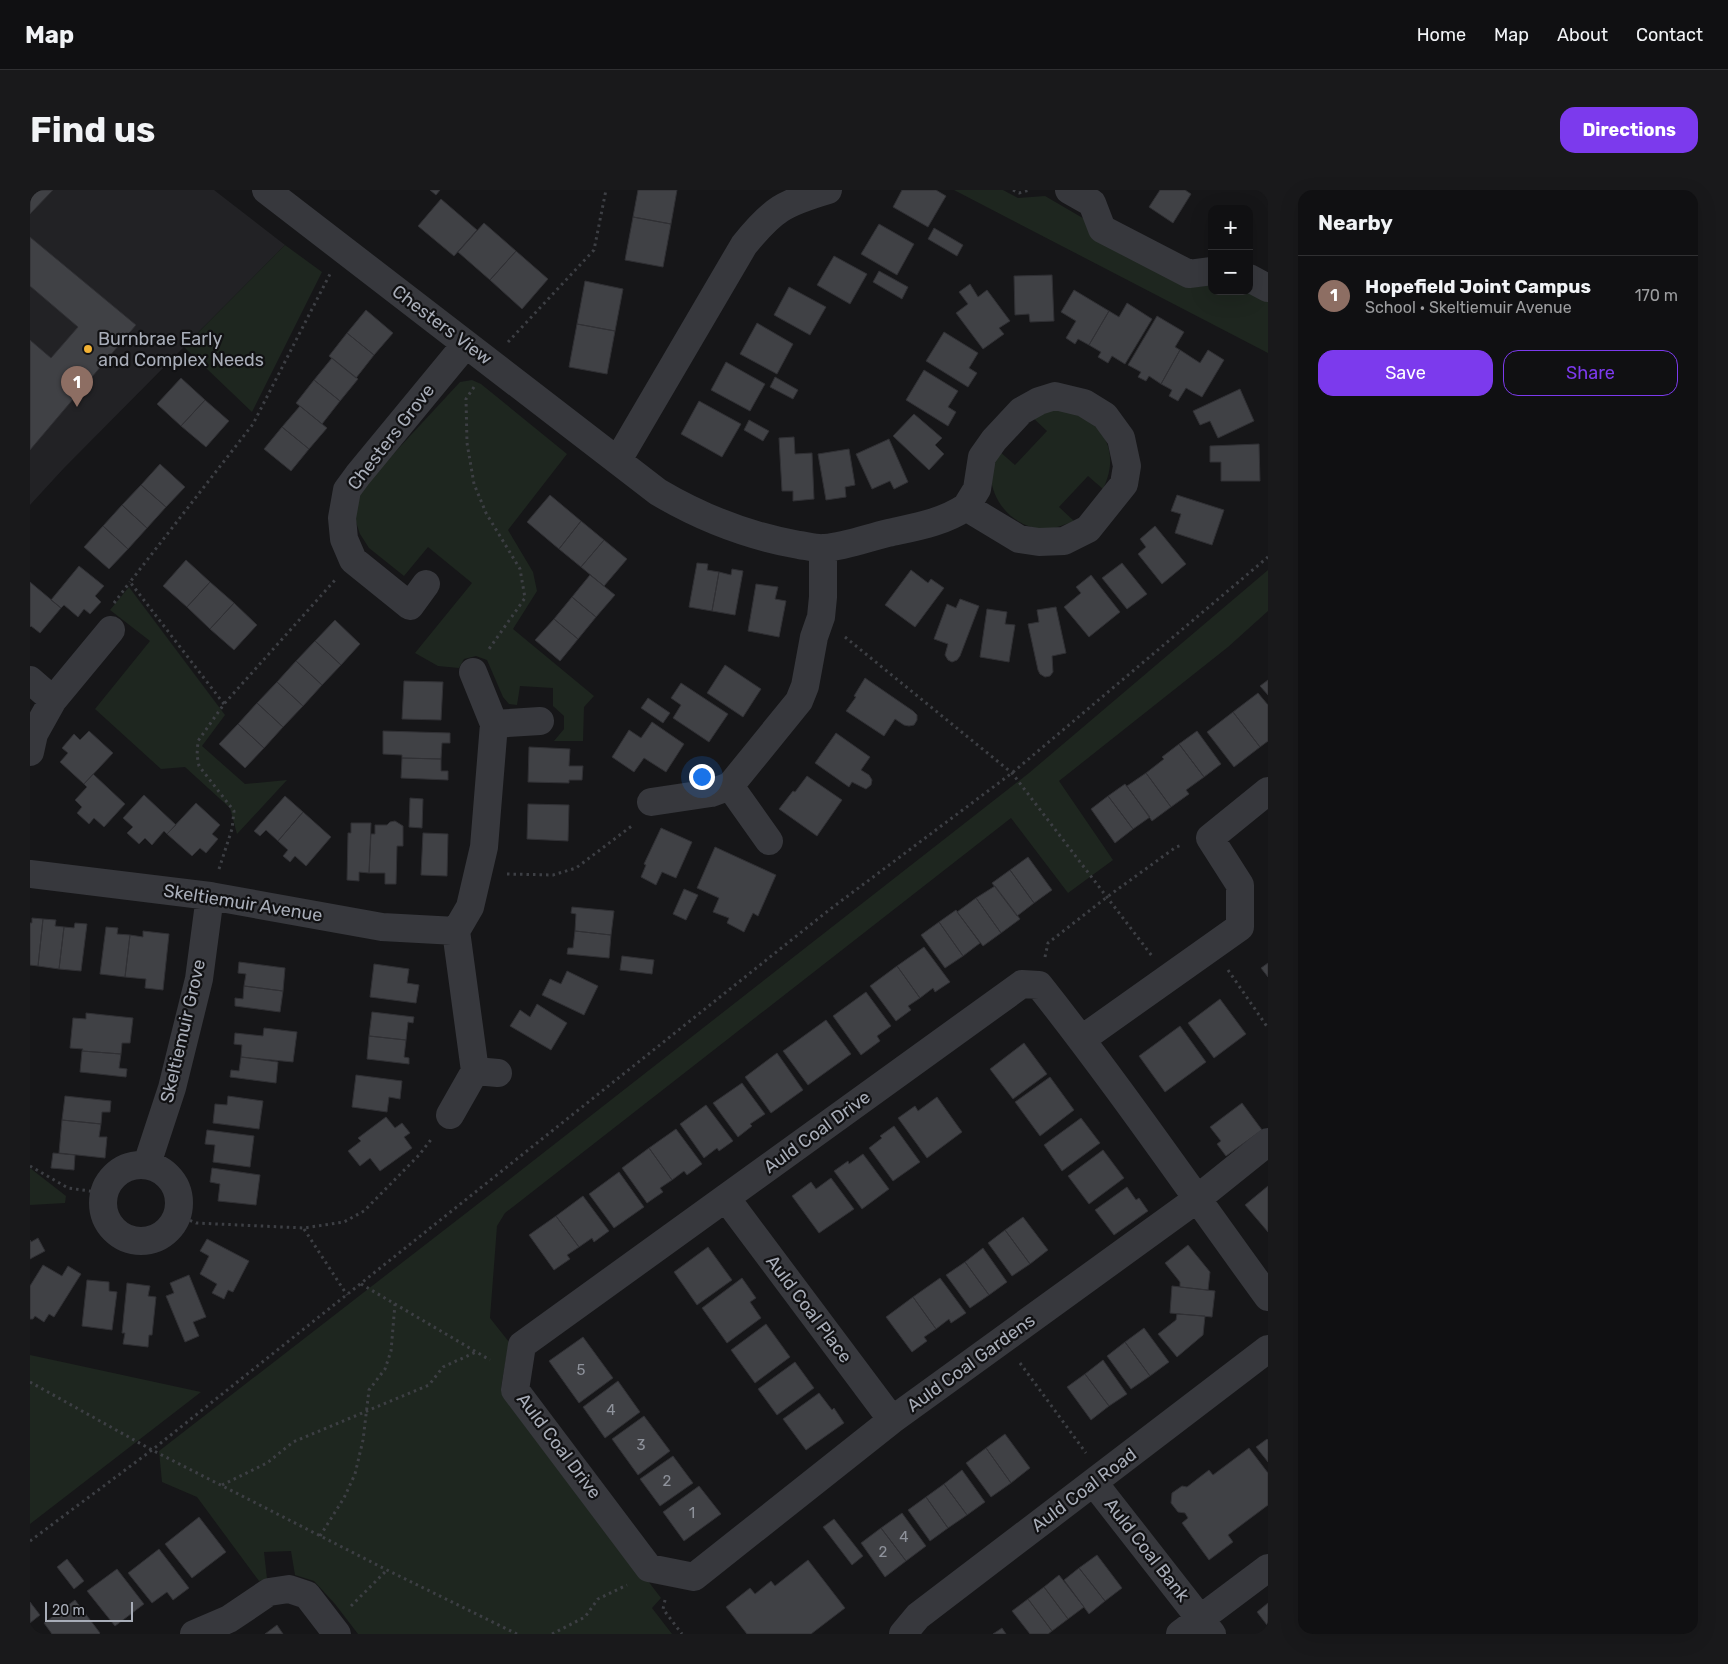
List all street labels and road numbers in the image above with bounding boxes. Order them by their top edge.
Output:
street label: Chesters View [388,280,496,370]
street label: Chesters Grove [343,380,439,494]
street label: Skeltiemuir Avenue [162,880,324,926]
street label: Skeltiemuir Grove [156,957,210,1105]
street label: Auld Coal Drive [759,1086,875,1178]
street label: Auld Coal Place [761,1251,857,1367]
street label: Auld Coal Gardens [903,1309,1039,1417]
street label: Auld Coal Drive [512,1389,606,1503]
street label: Auld Coal Road [1027,1443,1141,1537]
street label: Auld Coal Bank [1100,1494,1195,1607]

